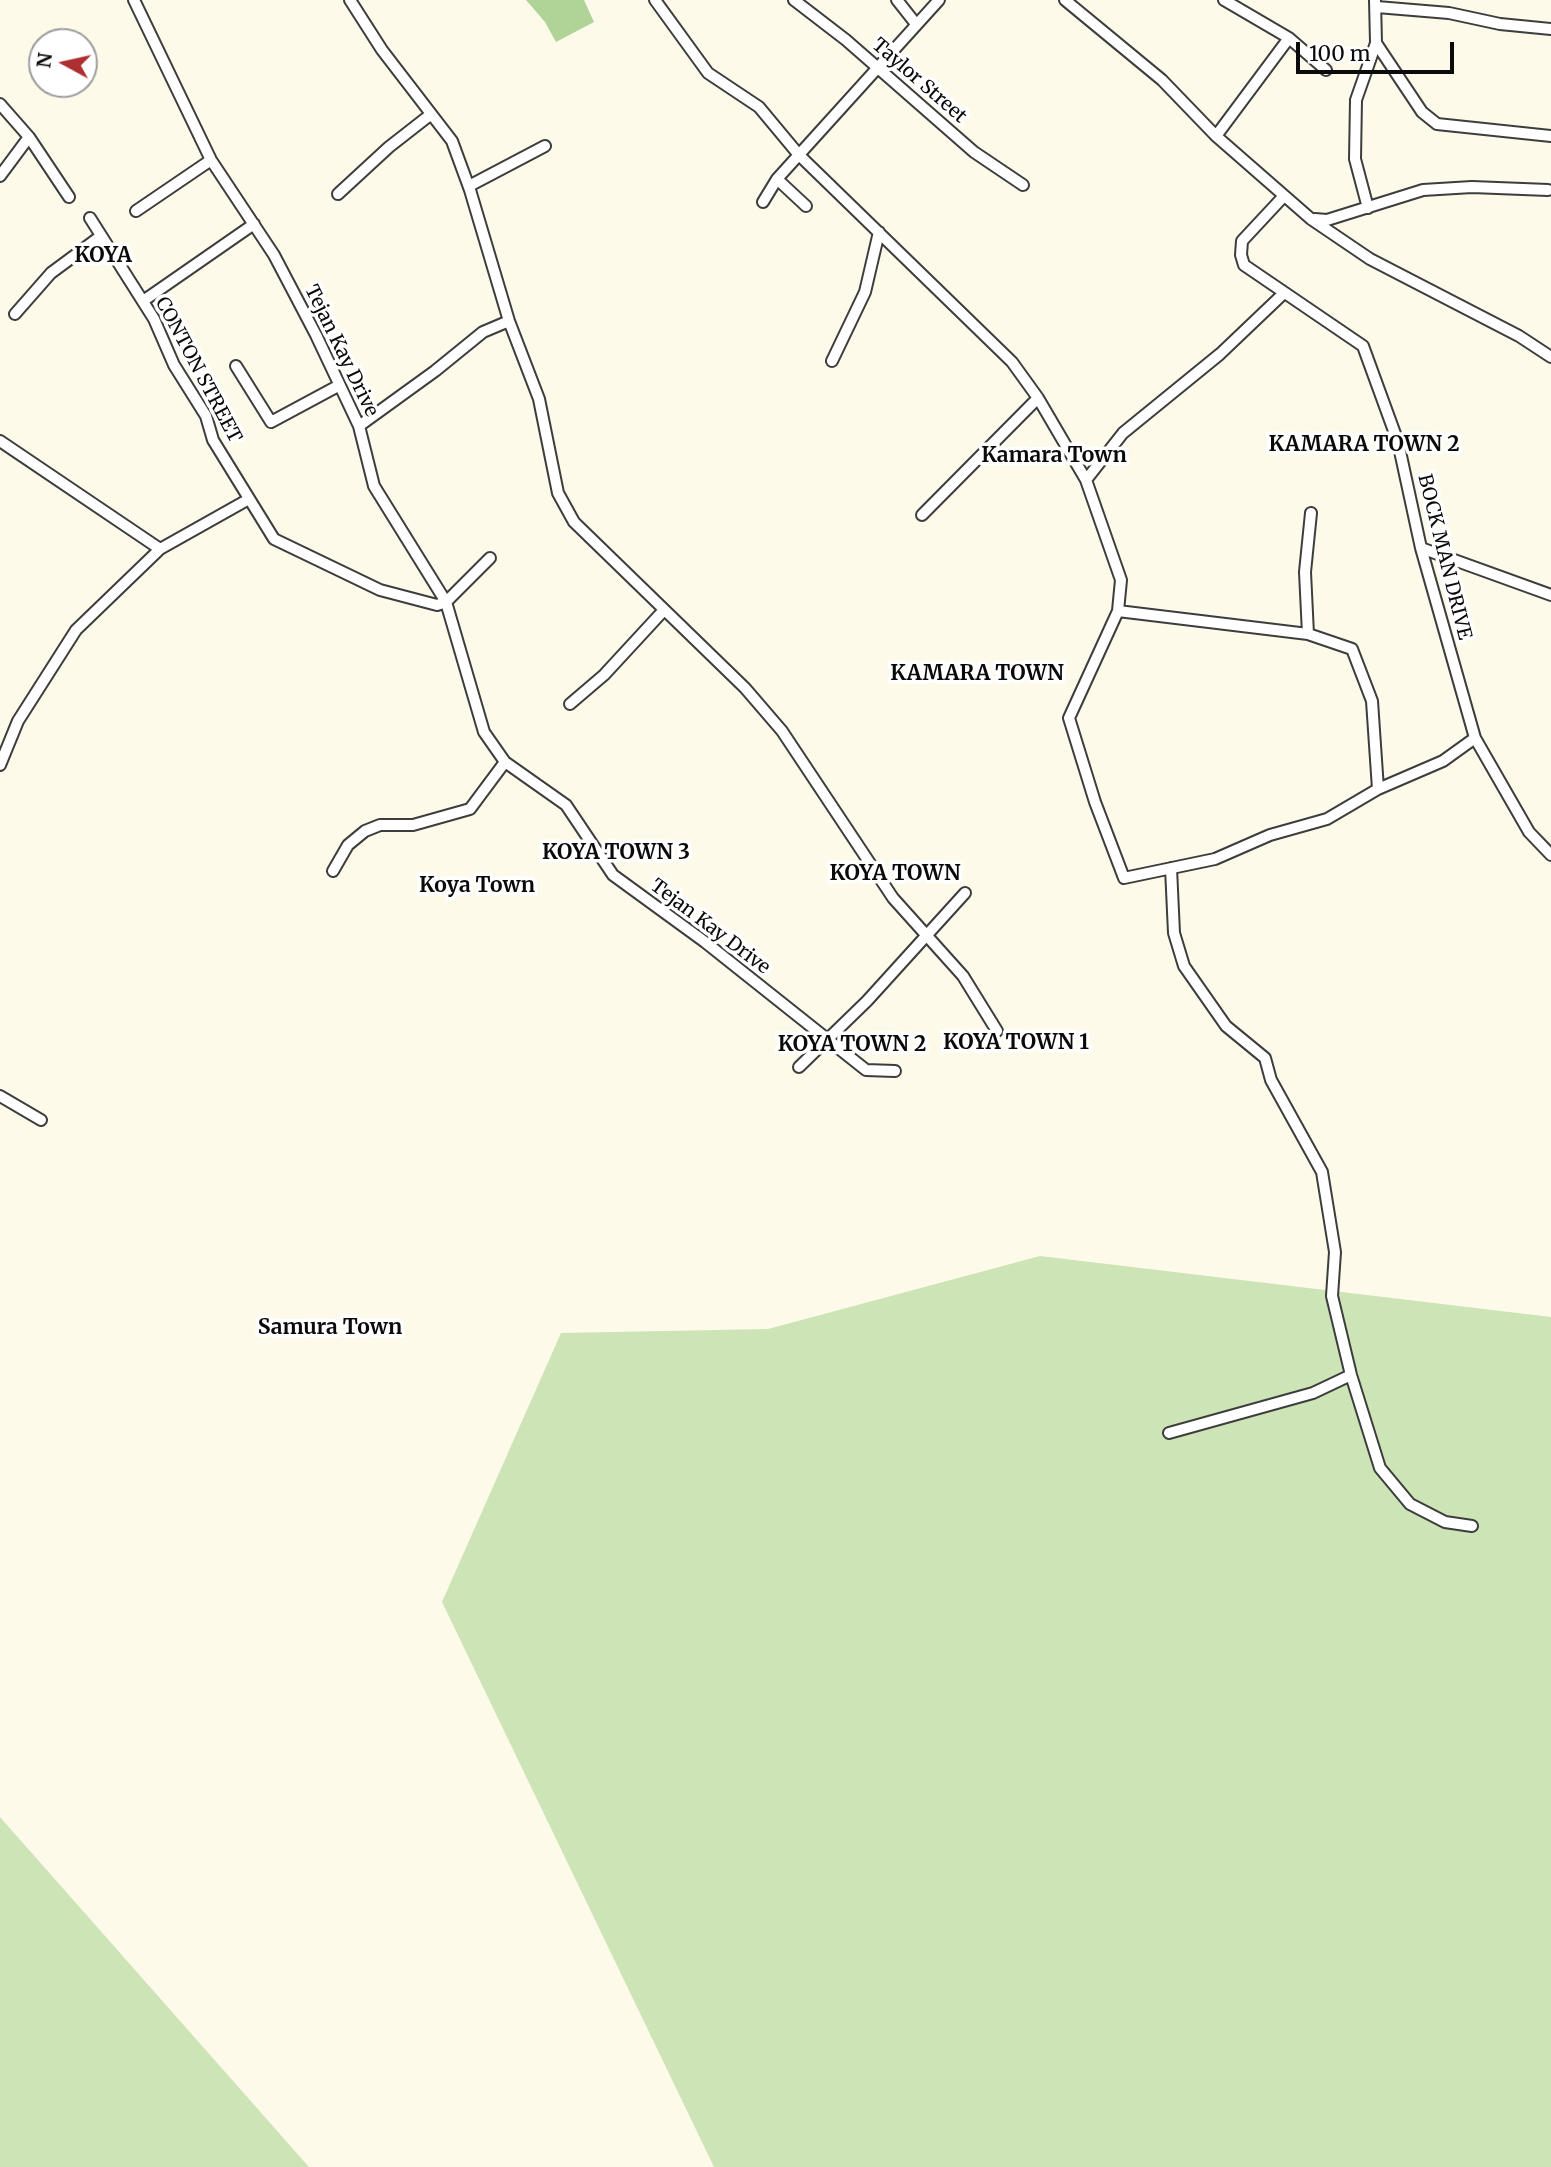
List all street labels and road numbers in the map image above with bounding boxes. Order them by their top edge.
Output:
street label: Taylor Street [867,34,971,128]
street label: Tejan Kay Drive [299,281,383,421]
street label: CONTON STREET [150,293,246,447]
street label: BOCK MAN DRIVE [1412,472,1476,642]
street label: Tejan Kay Drive [646,875,774,979]

